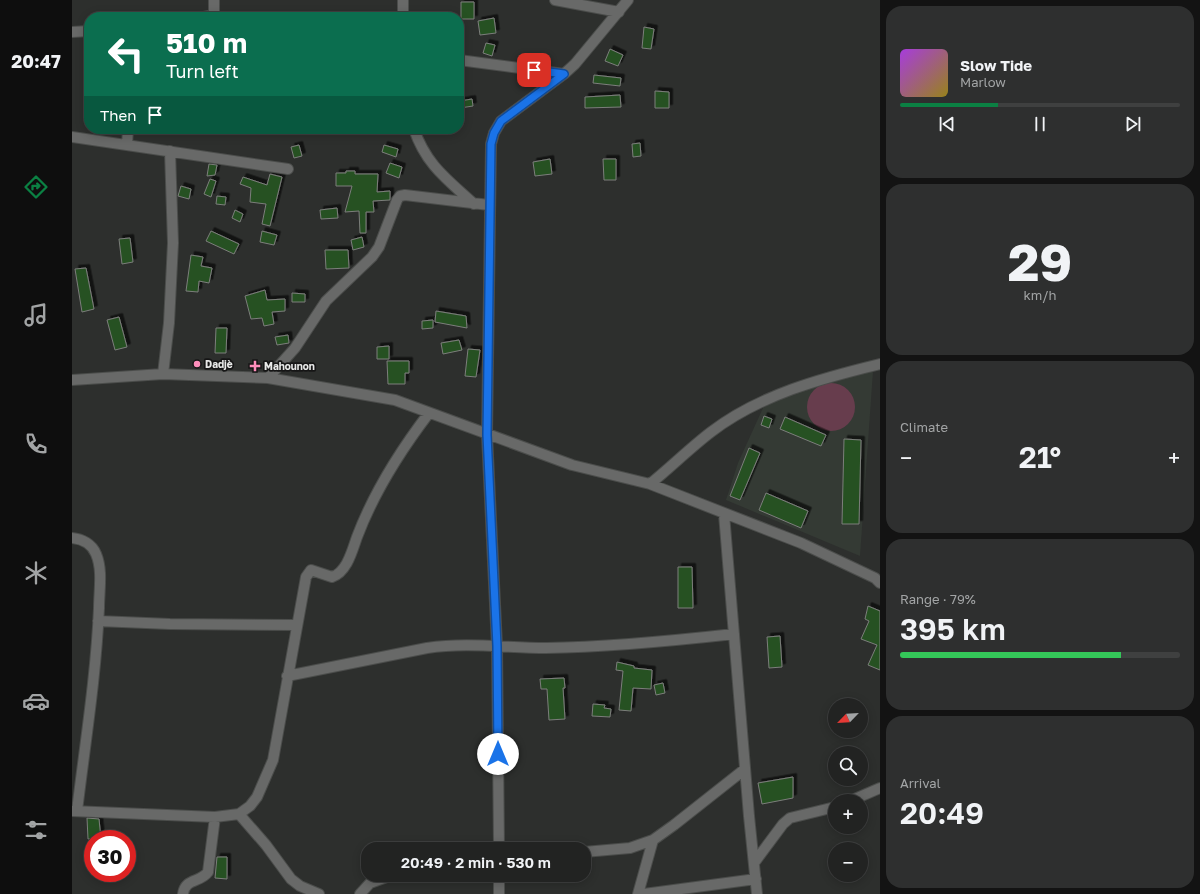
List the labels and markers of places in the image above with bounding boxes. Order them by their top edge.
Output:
pin [517,53,551,87]
place label: Dadjè [205,358,233,370]
marker: Dadjè [192,359,202,369]
marker: Mahounon [249,360,261,372]
place label: Mahounon [264,360,315,372]

